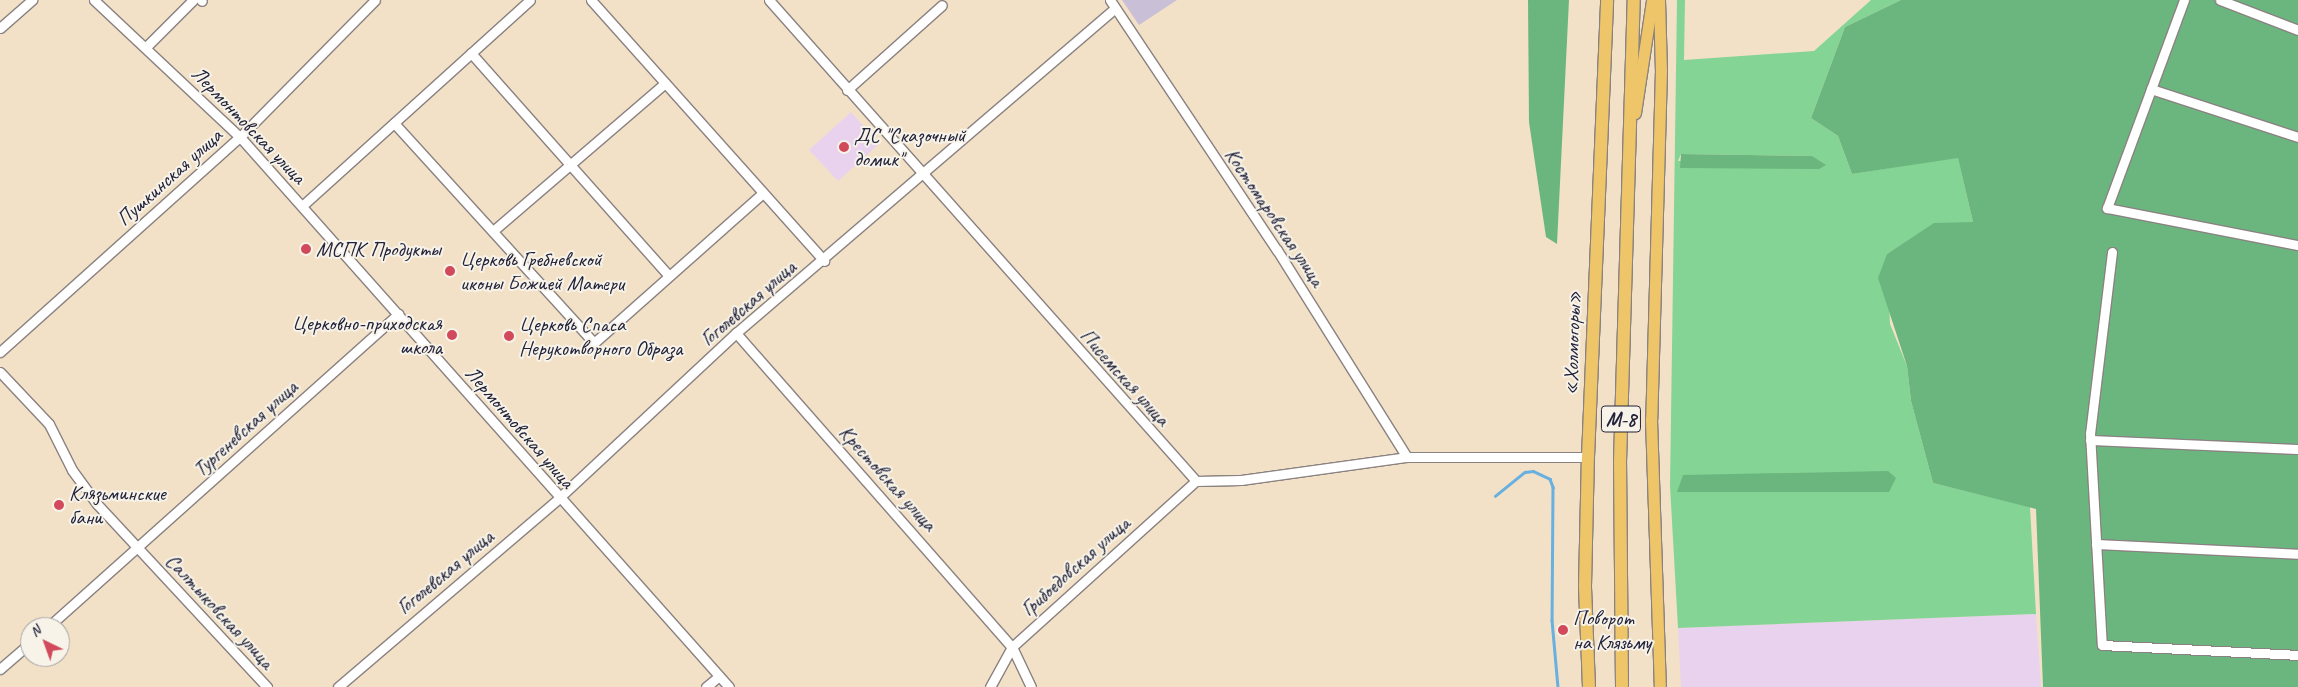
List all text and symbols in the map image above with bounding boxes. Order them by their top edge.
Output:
street label: Лермонтовская улица [186,60,312,190]
place label: ДС "Сказочный домик" [854,122,966,172]
street label: Пушкинская улица [111,123,227,231]
marker: ДС "Сказочный домик" [838,141,850,153]
street label: Костомаровская улица [1219,143,1331,291]
place label: МСПК Продукты [316,236,441,262]
marker: МСПК Продукты [300,243,312,255]
place label: Церковь Гребневской иконы Божией Матери [460,246,624,296]
street label: Гоголевская улица [694,254,802,352]
marker: Церковь Гребневской иконы Божией Матери [444,265,456,277]
street label: «Холмогоры» [1558,290,1586,396]
place label: Церковно-приходская школа [292,310,442,360]
place label: Церковь Спаса Нерукотворного Образа [519,311,683,361]
street label: Писемская улица [1074,322,1176,432]
marker: Церковно-приходская школа [446,329,458,341]
marker: Церковь Спаса Нерукотворного Образа [503,330,515,342]
street label: Лермонтовская улица [459,360,581,494]
street label: Тургеневская улица [187,374,303,482]
road number: М-8 [1600,402,1642,436]
street label: Крестовская улица [833,419,943,537]
place label: Клязьминские бани [69,480,166,530]
marker: Клязьминские бани [53,499,65,511]
street label: Грибоедовская улица [1015,511,1135,621]
street label: Гоголевская улица [391,524,499,620]
street label: Салтыковская улица [160,548,280,674]
place label: Поворот на Клязьму [1573,605,1652,655]
north arrow [20,617,70,667]
text: N [26,622,44,640]
marker: Поворот на Клязьму [1557,624,1569,636]

